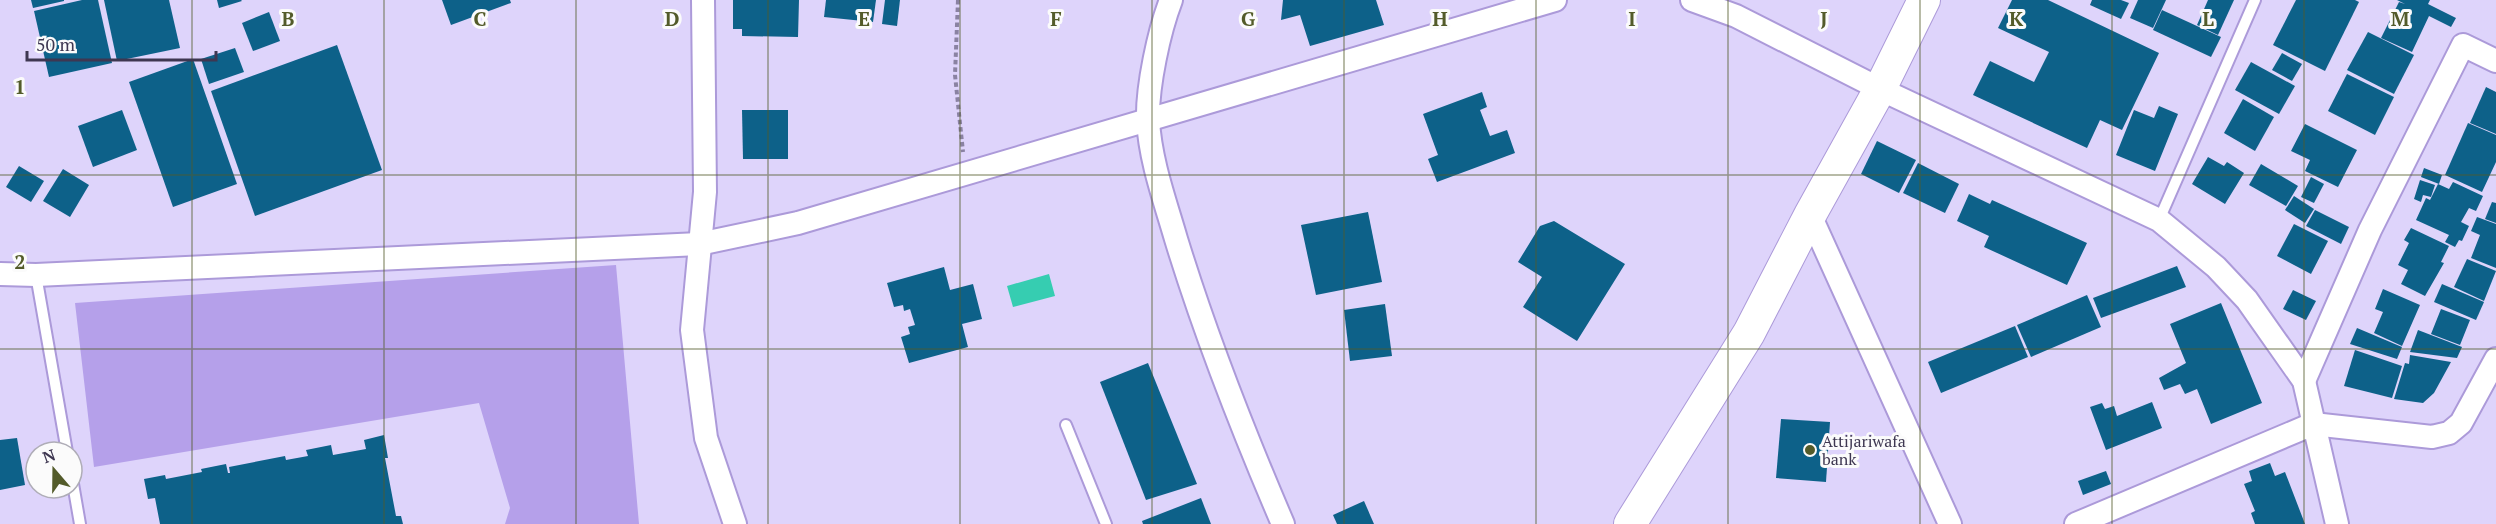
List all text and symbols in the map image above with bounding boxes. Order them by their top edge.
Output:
text: B [282,5,295,32]
text: C [473,5,487,32]
text: D [665,5,679,32]
text: E [858,5,870,32]
text: F [1050,5,1062,32]
text: G [1241,5,1255,32]
text: H [1432,5,1448,32]
text: I [1628,5,1636,32]
text: J [1820,5,1828,32]
text: K [2009,5,2024,32]
text: L [2202,5,2214,32]
text: M [2391,5,2410,32]
scale bar [27,24,216,62]
text: 50 m [36,32,76,56]
text: 1 [14,73,26,100]
text: 2 [14,248,26,275]
place label: Attijariwafa bank [1822,430,1906,470]
north arrow [24,440,84,500]
text: N [39,443,58,468]
marker: Attijariwafa bank [1803,443,1817,457]

